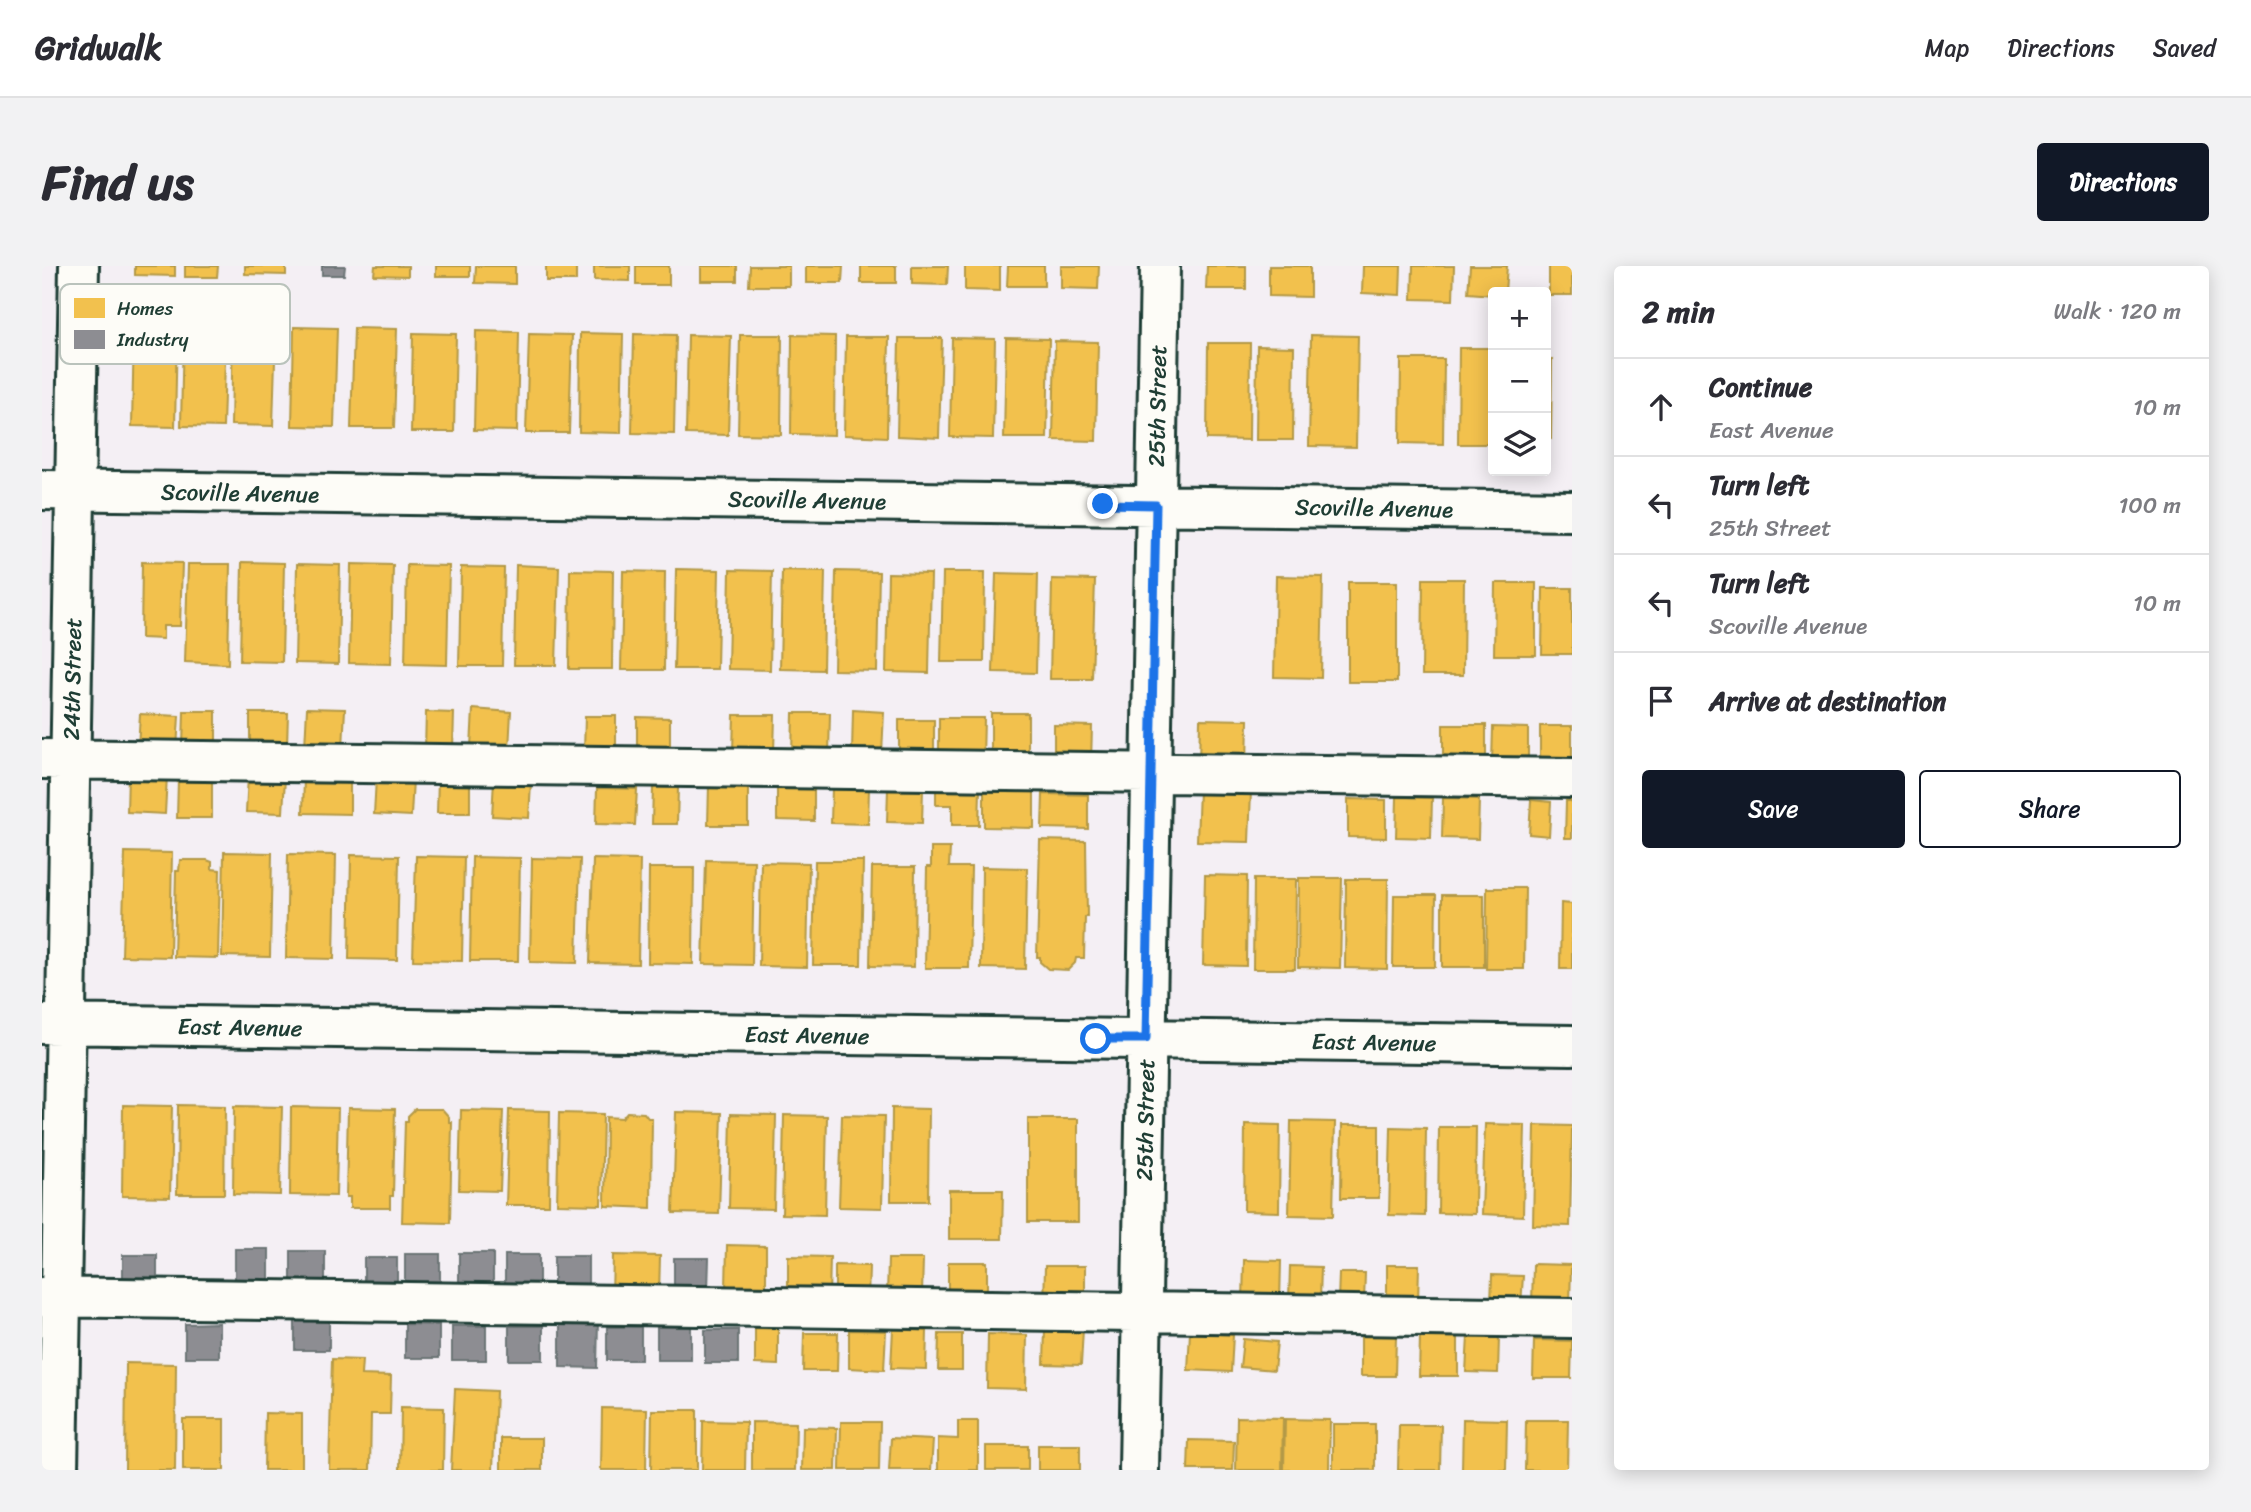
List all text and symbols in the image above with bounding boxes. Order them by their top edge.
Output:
text: Gridwalk [35,19,162,77]
text: Map [1925,27,1969,69]
text: Directions [2007,27,2115,69]
text: Saved [2153,27,2216,69]
text: Find us [42,139,194,226]
button: Directions [2037,143,2209,221]
legend [60,284,290,364]
text: 2 min [1642,285,1715,339]
map controls [1488,287,1551,476]
button: + [1488,287,1551,350]
text: Walk · 120 m [2054,291,2181,332]
text: Homes [117,292,173,325]
text: Industry [116,323,189,356]
street label: 25th Street [1136,345,1179,467]
button: − [1488,350,1551,413]
text: Continue [1709,364,1812,410]
text: 10 m [2133,387,2181,428]
icon: ahead [1642,388,1680,426]
text: East Avenue [1709,410,1834,451]
button: layers [1488,413,1551,476]
text: Turn left [1709,462,1809,508]
street label: Scoville Avenue [160,472,320,515]
street label: Scoville Avenue [727,479,887,522]
text: 100 m [2118,485,2181,526]
icon: left [1642,486,1680,524]
street label: Scoville Avenue [1294,487,1454,530]
route end [1087,488,1118,519]
text: 25th Street [1709,508,1831,549]
text: Turn left [1709,560,1809,606]
text: 10 m [2133,583,2181,624]
icon: left [1642,584,1680,622]
text: Scoville Avenue [1709,606,1867,647]
street label: 24th Street [51,617,94,741]
text: Arrive at destination [1709,678,1946,724]
icon: arrive [1642,682,1680,720]
button: Save [1642,770,1905,848]
button: Share [1919,770,2181,848]
street label: East Avenue [177,1006,303,1049]
street label: East Avenue [744,1014,870,1057]
street label: East Avenue [1311,1021,1437,1064]
route start [1080,1023,1111,1054]
street label: 25th Street [1124,1059,1167,1181]

